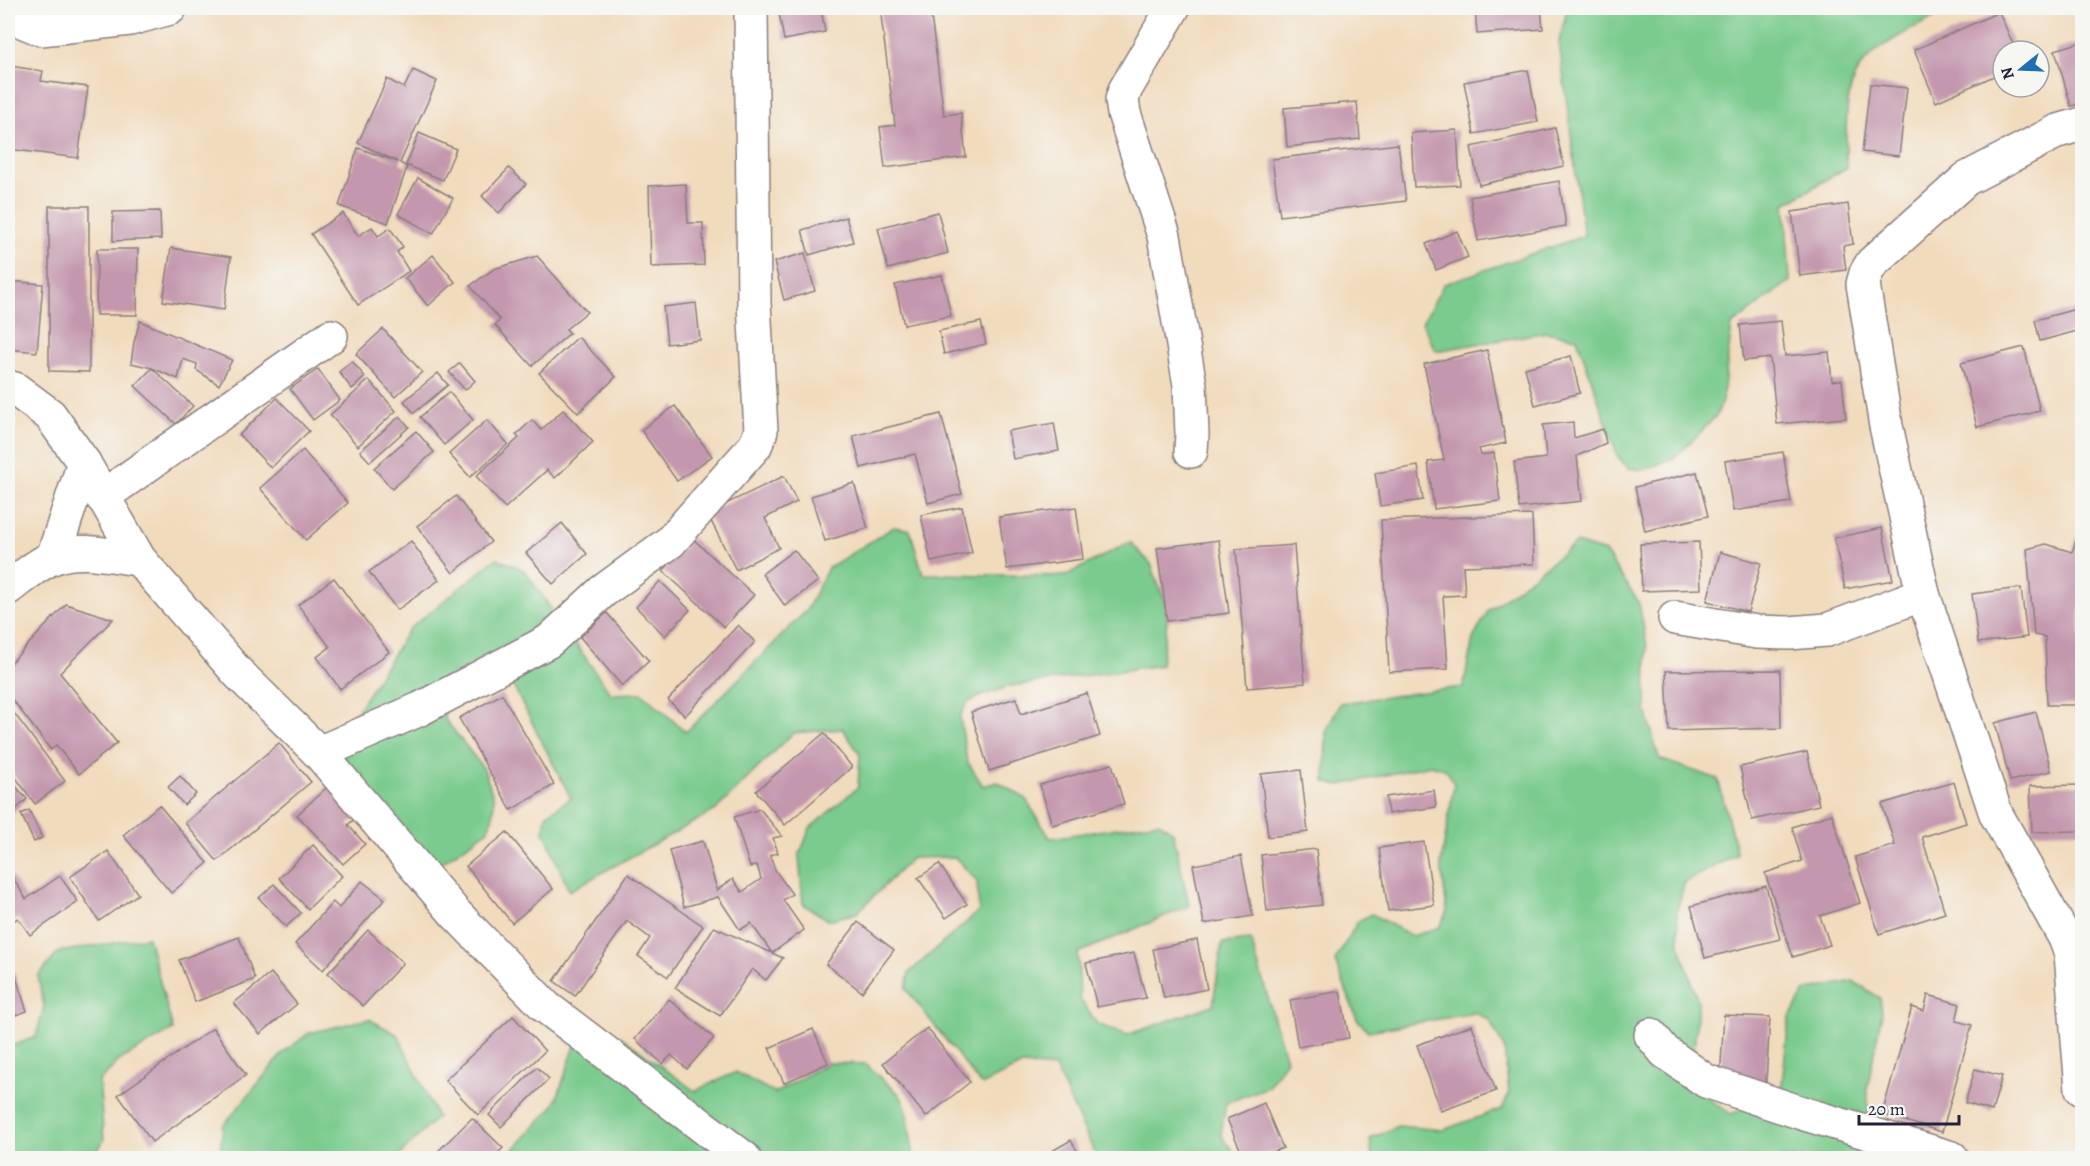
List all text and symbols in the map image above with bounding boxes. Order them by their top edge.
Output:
north arrow [1991,39,2051,99]
text: N [1995,64,2020,82]
scale bar [1859,1088,1960,1126]
text: 20 m [1868,1097,1905,1121]

